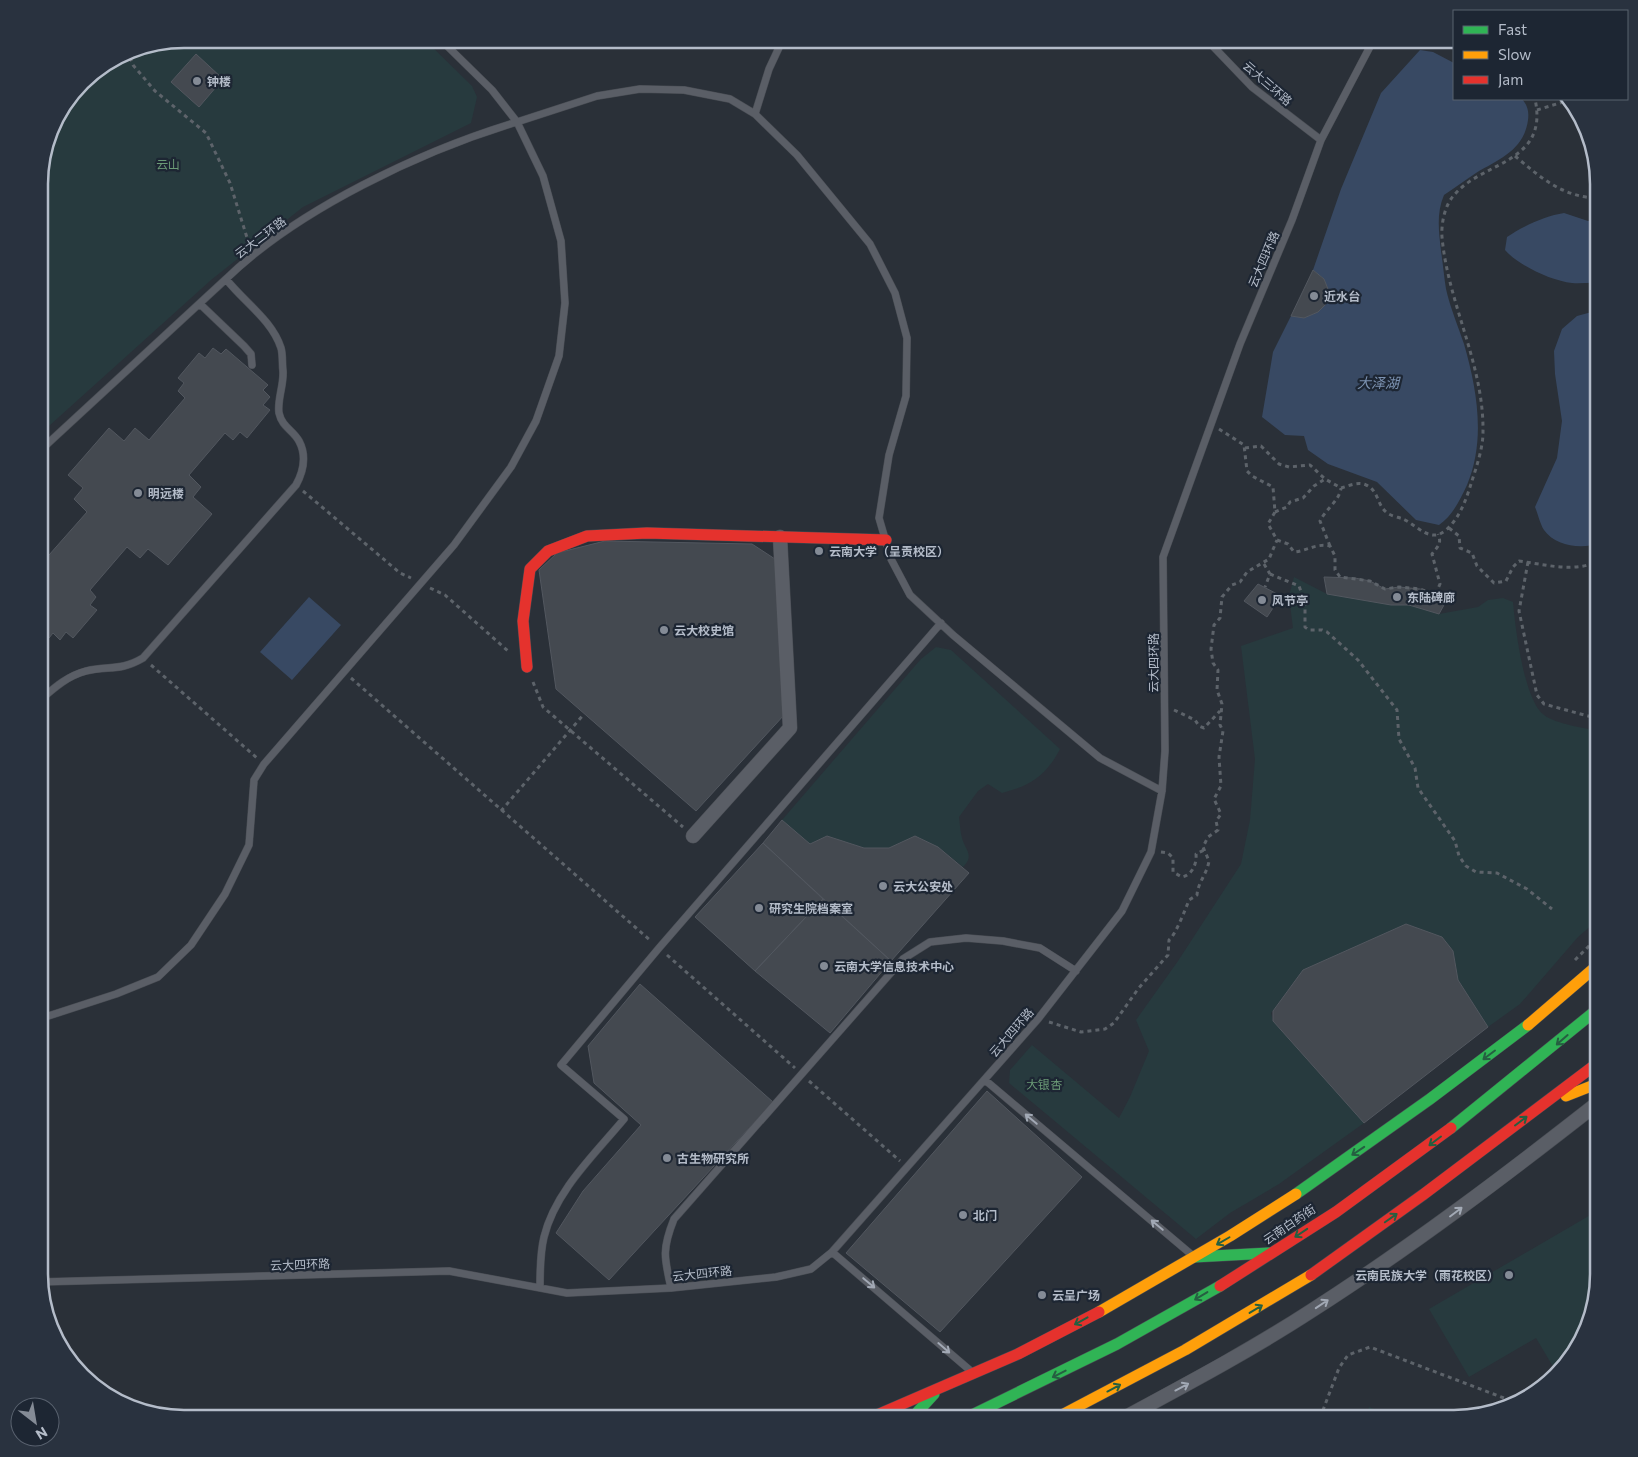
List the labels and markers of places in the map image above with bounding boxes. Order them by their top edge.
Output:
place label: 钟楼 [207,74,231,88]
marker: 钟楼 [191,75,203,87]
place label: 近水台 [1324,289,1360,303]
marker: 近水台 [1308,290,1320,302]
place label: 明远楼 [148,486,184,500]
marker: 明远楼 [132,487,144,499]
place label: 云南大学（呈贡校区） [829,544,949,558]
marker: 云南大学（呈贡校区） [813,545,825,557]
place label: 东陆碑廊 [1407,590,1455,604]
marker: 东陆碑廊 [1391,591,1403,603]
place label: 风节亭 [1272,593,1308,607]
marker: 风节亭 [1256,594,1268,606]
place label: 云大校史馆 [674,623,734,637]
marker: 云大校史馆 [658,624,670,636]
place label: 云大公安处 [893,879,953,893]
marker: 云大公安处 [877,880,889,892]
place label: 研究生院档案室 [769,901,853,915]
marker: 研究生院档案室 [753,902,765,914]
place label: 云南大学信息技术中心 [834,959,954,973]
marker: 云南大学信息技术中心 [818,960,830,972]
place label: 古生物研究所 [677,1151,749,1165]
marker: 古生物研究所 [661,1152,673,1164]
place label: 北门 [973,1208,997,1222]
marker: 北门 [957,1209,969,1221]
place label: 云南民族大学（雨花校区） [1355,1268,1499,1282]
marker: 云南民族大学（雨花校区） [1503,1269,1515,1281]
place label: 云呈广场 [1052,1288,1100,1302]
marker: 云呈广场 [1036,1289,1048,1301]

